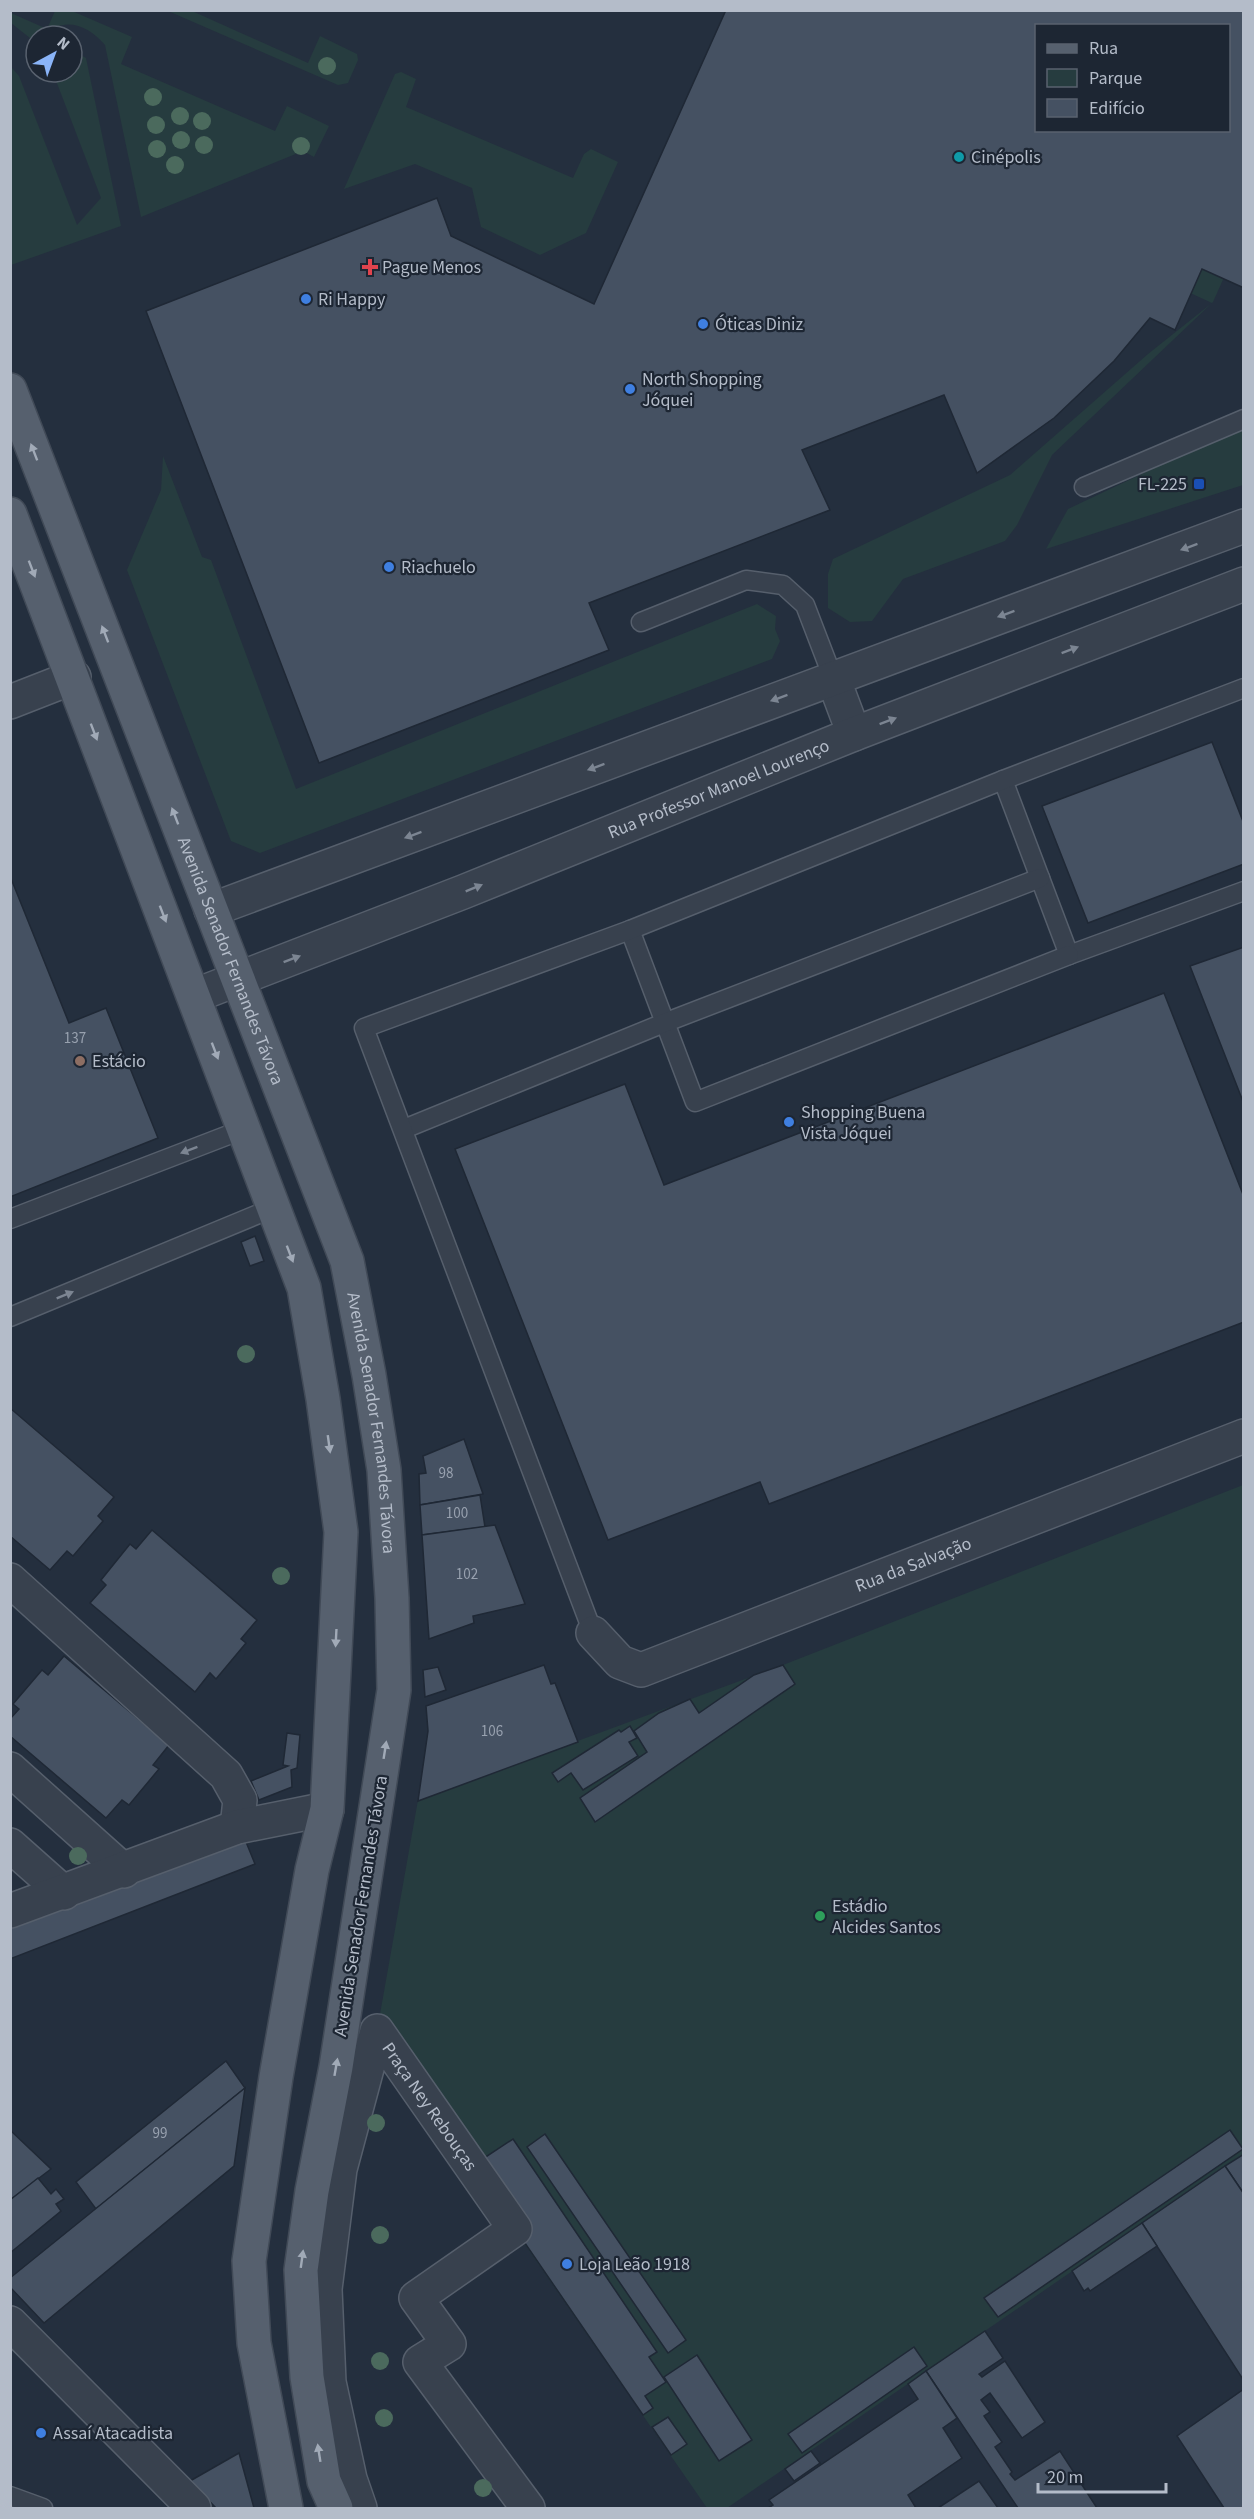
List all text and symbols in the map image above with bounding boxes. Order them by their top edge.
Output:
north arrow [24,24,84,84]
legend [1035,24,1230,132]
text: N [52,32,74,55]
text: Rua [1089,36,1118,61]
text: Parque [1089,66,1142,91]
text: Edifício [1089,96,1145,121]
place label: Cinépolis [971,145,1041,170]
marker: Cinépolis [952,150,966,164]
place label: Pague Menos [382,255,481,280]
marker: Pague Menos [363,260,377,274]
place label: Ri Happy [318,287,386,312]
marker: Ri Happy [299,292,313,306]
place label: Óticas Diniz [715,312,803,337]
marker: Óticas Diniz [696,317,710,331]
place label: North Shopping Jóquei [642,367,762,413]
marker: North Shopping Jóquei [623,382,637,396]
one-way arrow [29,443,39,461]
place label: FL-225 [1138,472,1187,497]
marker: FL-225 [1192,477,1206,491]
one-way arrow [1179,542,1197,552]
place label: Riachuelo [401,555,476,580]
one-way arrow [27,560,37,578]
marker: Riachuelo [382,560,396,574]
one-way arrow [997,610,1015,620]
one-way arrow [100,625,109,643]
one-way arrow [1061,645,1079,654]
one-way arrow [769,694,787,704]
one-way arrow [879,716,897,725]
one-way arrow [90,723,100,741]
street label: Rua Professor Manoel Lourenço [604,733,833,845]
one-way arrow [587,762,605,772]
one-way arrow [170,807,179,825]
one-way arrow [404,831,422,840]
street label: Avenida Senador Fernandes Távora [172,833,290,1088]
one-way arrow [465,883,483,893]
one-way arrow [158,906,168,924]
one-way arrow [283,953,301,963]
house number: 137 [64,1028,86,1049]
one-way arrow [210,1042,220,1060]
place label: Estácio [92,1049,146,1074]
marker: Estácio [73,1054,87,1068]
place label: Shopping Buena Vista Jóquei [801,1100,925,1146]
marker: Shopping Buena Vista Jóquei [782,1115,796,1129]
one-way arrow [180,1146,198,1155]
one-way arrow [286,1245,296,1263]
one-way arrow [56,1290,74,1300]
street label: Avenida Senador Fernandes Távora [341,1290,402,1555]
one-way arrow [324,1435,334,1454]
house number: 98 [439,1463,453,1484]
house number: 100 [446,1503,468,1524]
street label: Rua da Salvação [851,1531,975,1598]
house number: 102 [456,1564,478,1585]
one-way arrow [332,1629,341,1648]
house number: 106 [481,1721,503,1742]
one-way arrow [380,1740,389,1759]
street label: Avenida Senador Fernandes Távora [328,1774,394,2038]
place label: Estádio Alcides Santos [832,1894,941,1940]
marker: Estádio Alcides Santos [813,1909,827,1923]
street label: Praça Ney Rebouças [376,2037,483,2176]
one-way arrow [331,2057,340,2076]
house number: 99 [153,2123,167,2144]
one-way arrow [298,2250,307,2269]
place label: Loja Leão 1918 [579,2252,690,2277]
marker: Loja Leão 1918 [560,2257,574,2271]
place label: Assaí Atacadista [53,2421,173,2446]
marker: Assaí Atacadista [34,2426,48,2440]
one-way arrow [315,2443,324,2462]
scale bar [1038,2456,1166,2494]
text: 20 m [1047,2465,1083,2490]

